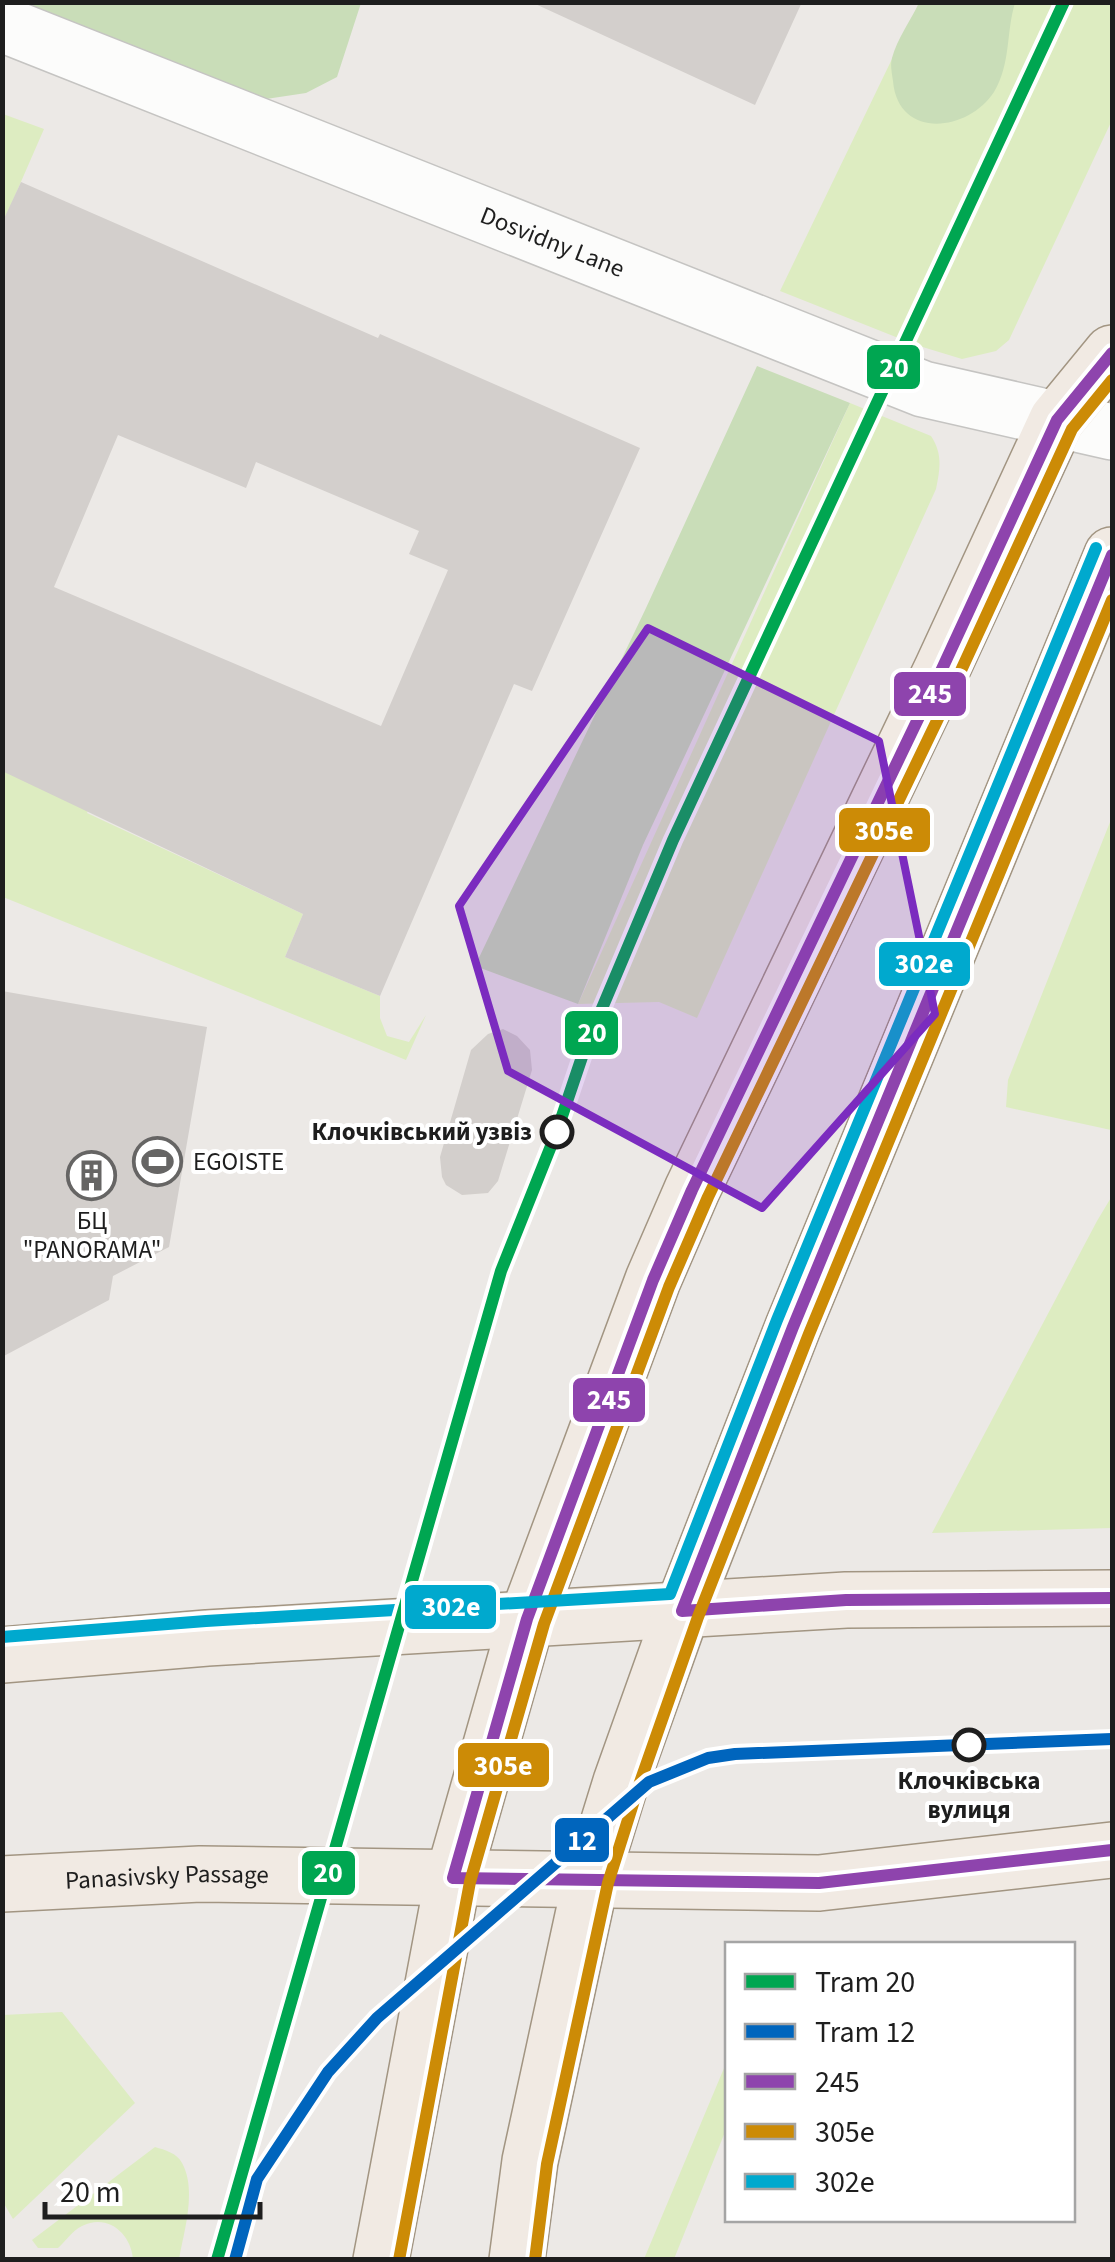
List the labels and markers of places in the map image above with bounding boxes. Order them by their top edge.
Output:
place label: Клочківський узвіз [312,1114,532,1150]
marker: Клочківський узвіз [541,1116,573,1148]
sports icon: EGOISTE [132,1136,184,1188]
place label: EGOISTE [193,1144,284,1180]
building icon: БЦ "PANORAMA" [66,1149,118,1201]
place label: БЦ "PANORAMA" [23,1203,161,1268]
marker: Клочківська вулиця [953,1729,985,1761]
place label: Клочківська вулиця [898,1763,1040,1828]

